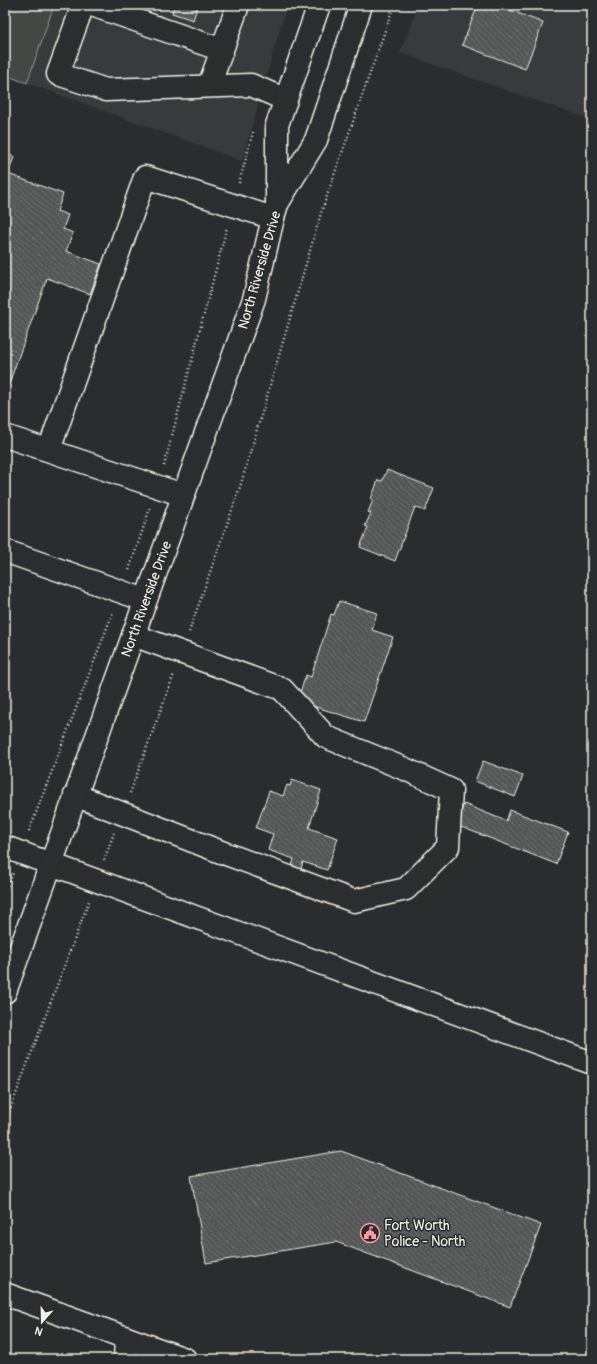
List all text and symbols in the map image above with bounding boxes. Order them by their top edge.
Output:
street label: North Riverside Drive [234,209,284,331]
street label: North Riverside Drive [118,539,175,659]
place label: Fort Worth Police - North [384,1217,465,1250]
public building icon: Fort Worth Police - North [359,1222,381,1244]
north arrow [22,1302,62,1342]
text: N [33,1323,44,1338]

